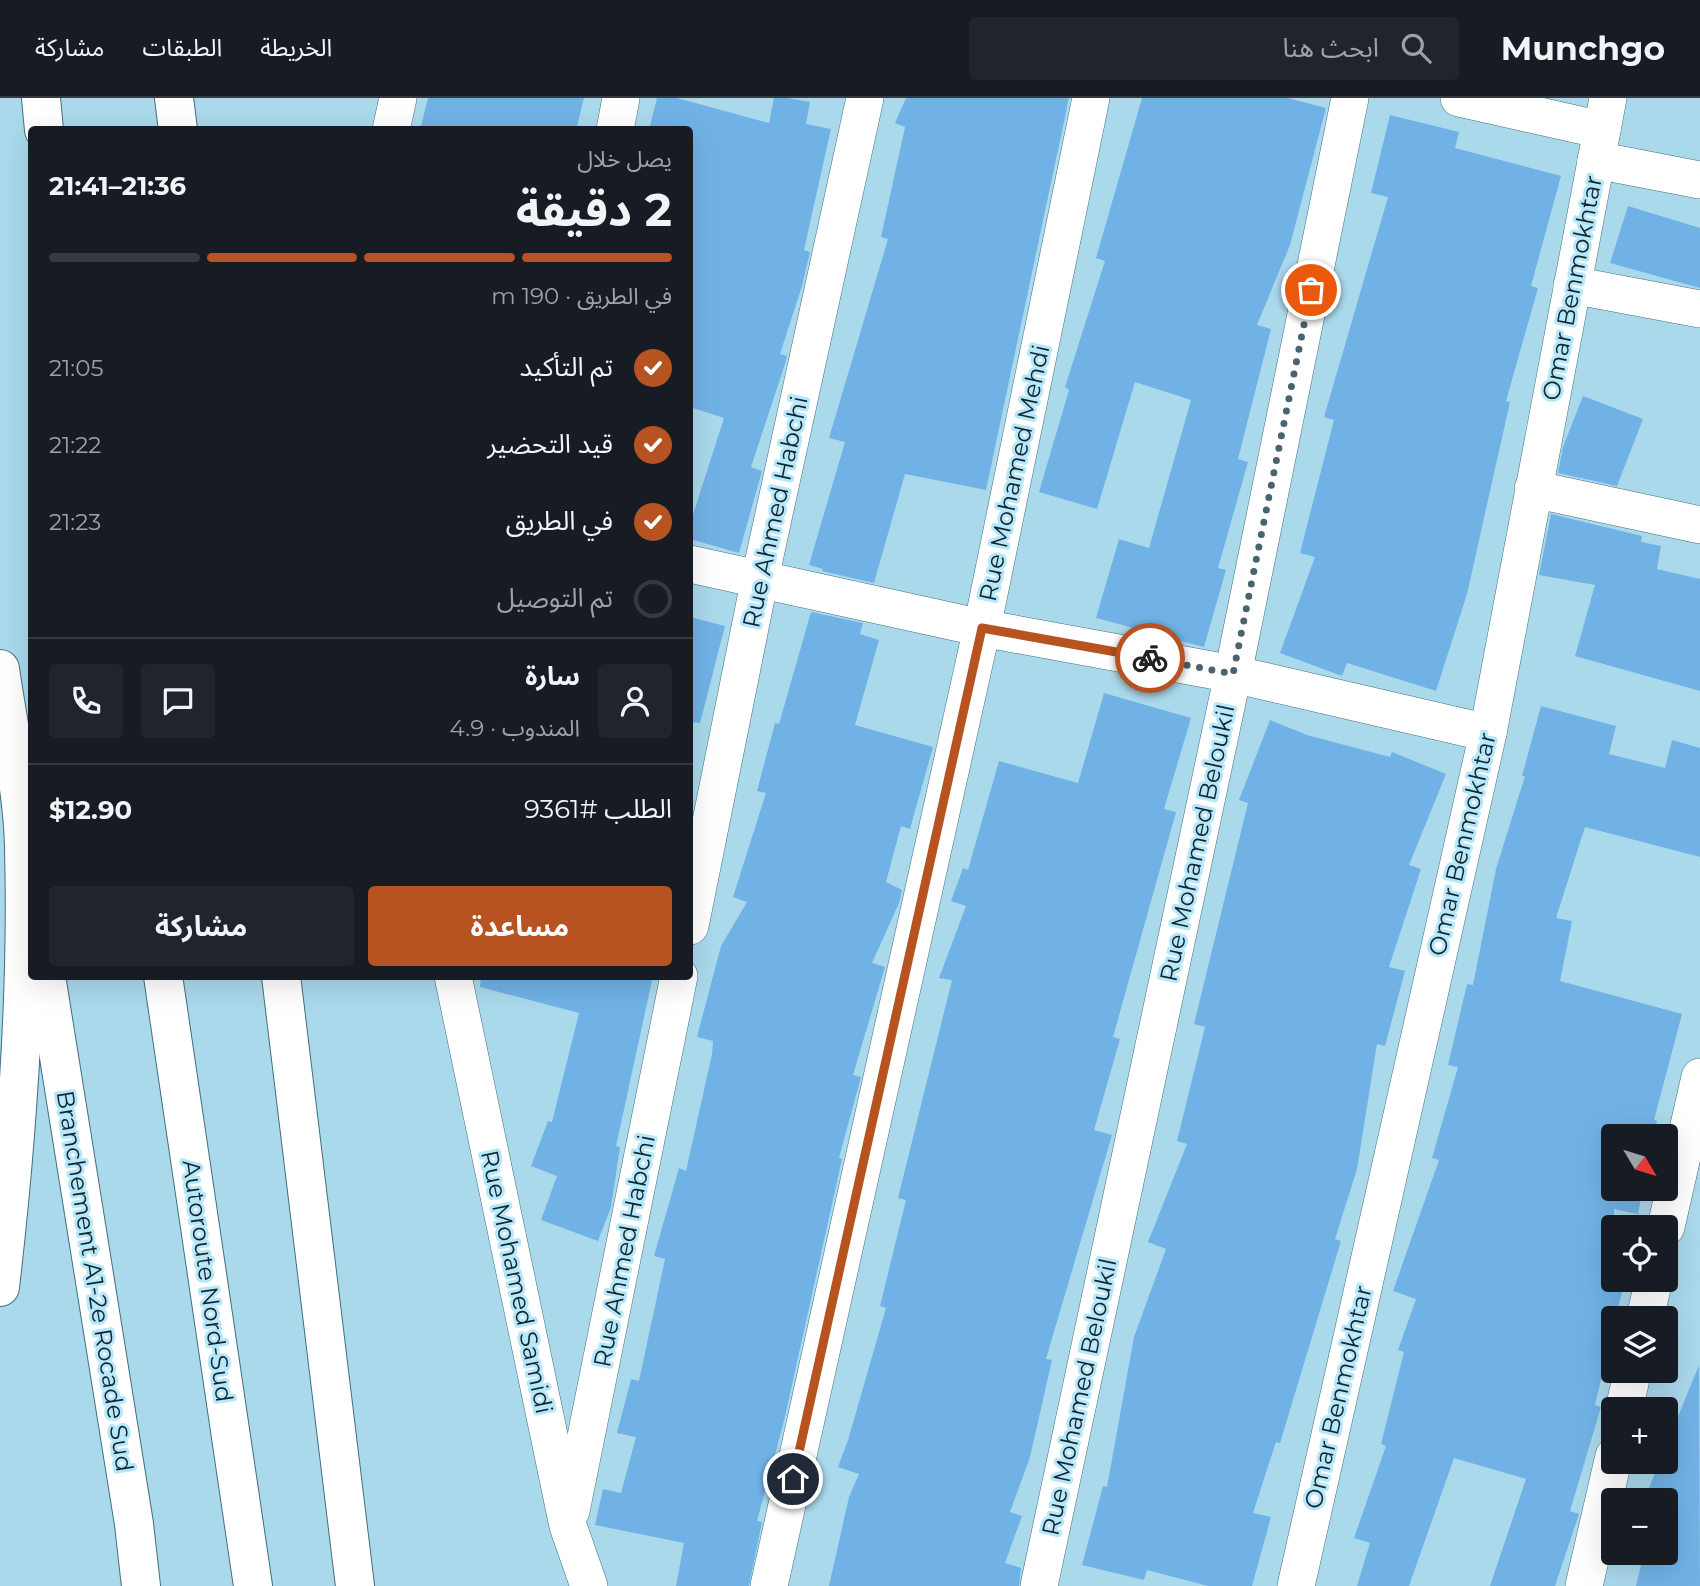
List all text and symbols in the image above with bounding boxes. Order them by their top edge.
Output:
search box [969,17,1459,80]
text: Munchgo [1501,28,1665,68]
icon: search [1397,29,1435,67]
text: ابحث هنا [1282,32,1379,64]
text: مشاركة [35,33,104,62]
text: الطبقات [142,33,222,62]
text: الخريطة [260,33,332,62]
text: يصل خلال [577,145,672,173]
text: 21:36–21:41 [49,170,186,202]
street label: Omar Benmokhtar [1536,173,1608,403]
text: 2 دقيقة [516,181,672,238]
pin [1281,260,1341,320]
icon: bag [1292,271,1330,309]
text: في الطريق · 190 m [491,282,672,310]
street label: Rue Mohamed Mehdi [973,342,1055,604]
icon: check [634,349,672,387]
text: تم التأكيد [519,351,613,383]
text: 21:05 [49,354,104,382]
street label: Rue Ahmed Habchi [736,393,814,631]
icon: check [634,426,672,464]
text: قيد التحضير [487,428,613,460]
text: 21:22 [49,431,101,459]
icon: check [634,503,672,541]
text: في الطريق [506,505,613,537]
text: 21:23 [49,508,101,536]
text: تم التوصيل [497,582,613,614]
courier [1115,623,1185,693]
icon: bike [1131,639,1169,677]
text: سارة [525,660,580,692]
button: phone [49,664,123,738]
button: chat [141,664,215,738]
button: person [598,664,672,738]
street label: Rue Mohamed Beloukil [1153,702,1241,984]
text: المندوب · 4.9 [450,714,580,742]
street label: Omar Benmokhtar [1422,729,1502,959]
text: الطلب #9361 [524,793,672,825]
text: $12.90 [49,794,132,826]
button: مشاركة [49,886,354,966]
button: مساعدة [368,886,672,966]
street label: Branchement A1-2e Rocade Sud [51,1088,139,1474]
north arrow [1601,1124,1678,1200]
map controls [1601,1124,1678,1565]
street label: Rue Ahmed Habchi [587,1132,661,1370]
street label: Rue Mohamed Samidi [475,1148,559,1416]
street label: Autoroute Nord-Sud [177,1158,239,1404]
button: locate [1601,1215,1678,1292]
street label: Rue Mohamed Beloukil [1035,1256,1123,1538]
street label: Omar Benmokhtar [1298,1282,1378,1512]
button: layers [1601,1306,1678,1383]
button: + [1601,1397,1678,1474]
pin [763,1449,823,1509]
icon: home [774,1460,812,1498]
button: − [1601,1488,1678,1565]

